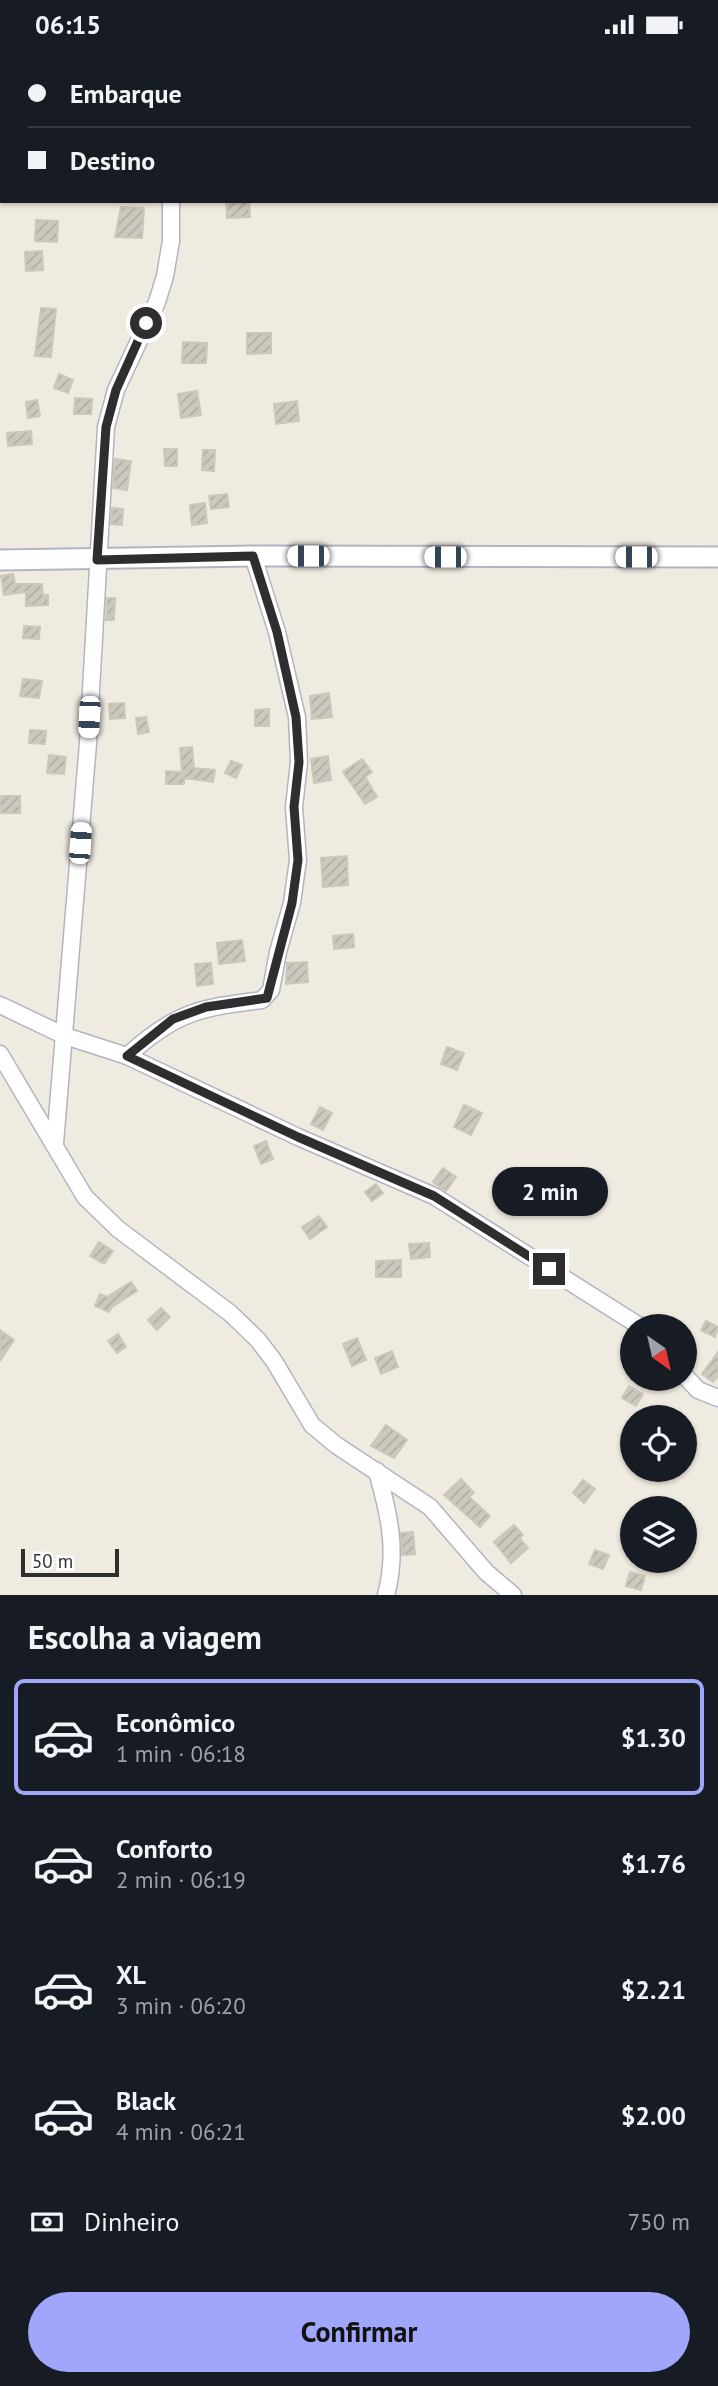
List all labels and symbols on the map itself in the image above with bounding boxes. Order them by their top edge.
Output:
route start [130,307,162,339]
car [288,546,330,567]
car [425,547,467,568]
car [616,547,658,568]
car [78,695,101,739]
car [69,821,92,865]
callout: 2 min [491,1167,607,1217]
route end [533,1253,565,1285]
north arrow [620,1314,696,1391]
scale bar [21,1546,119,1578]

